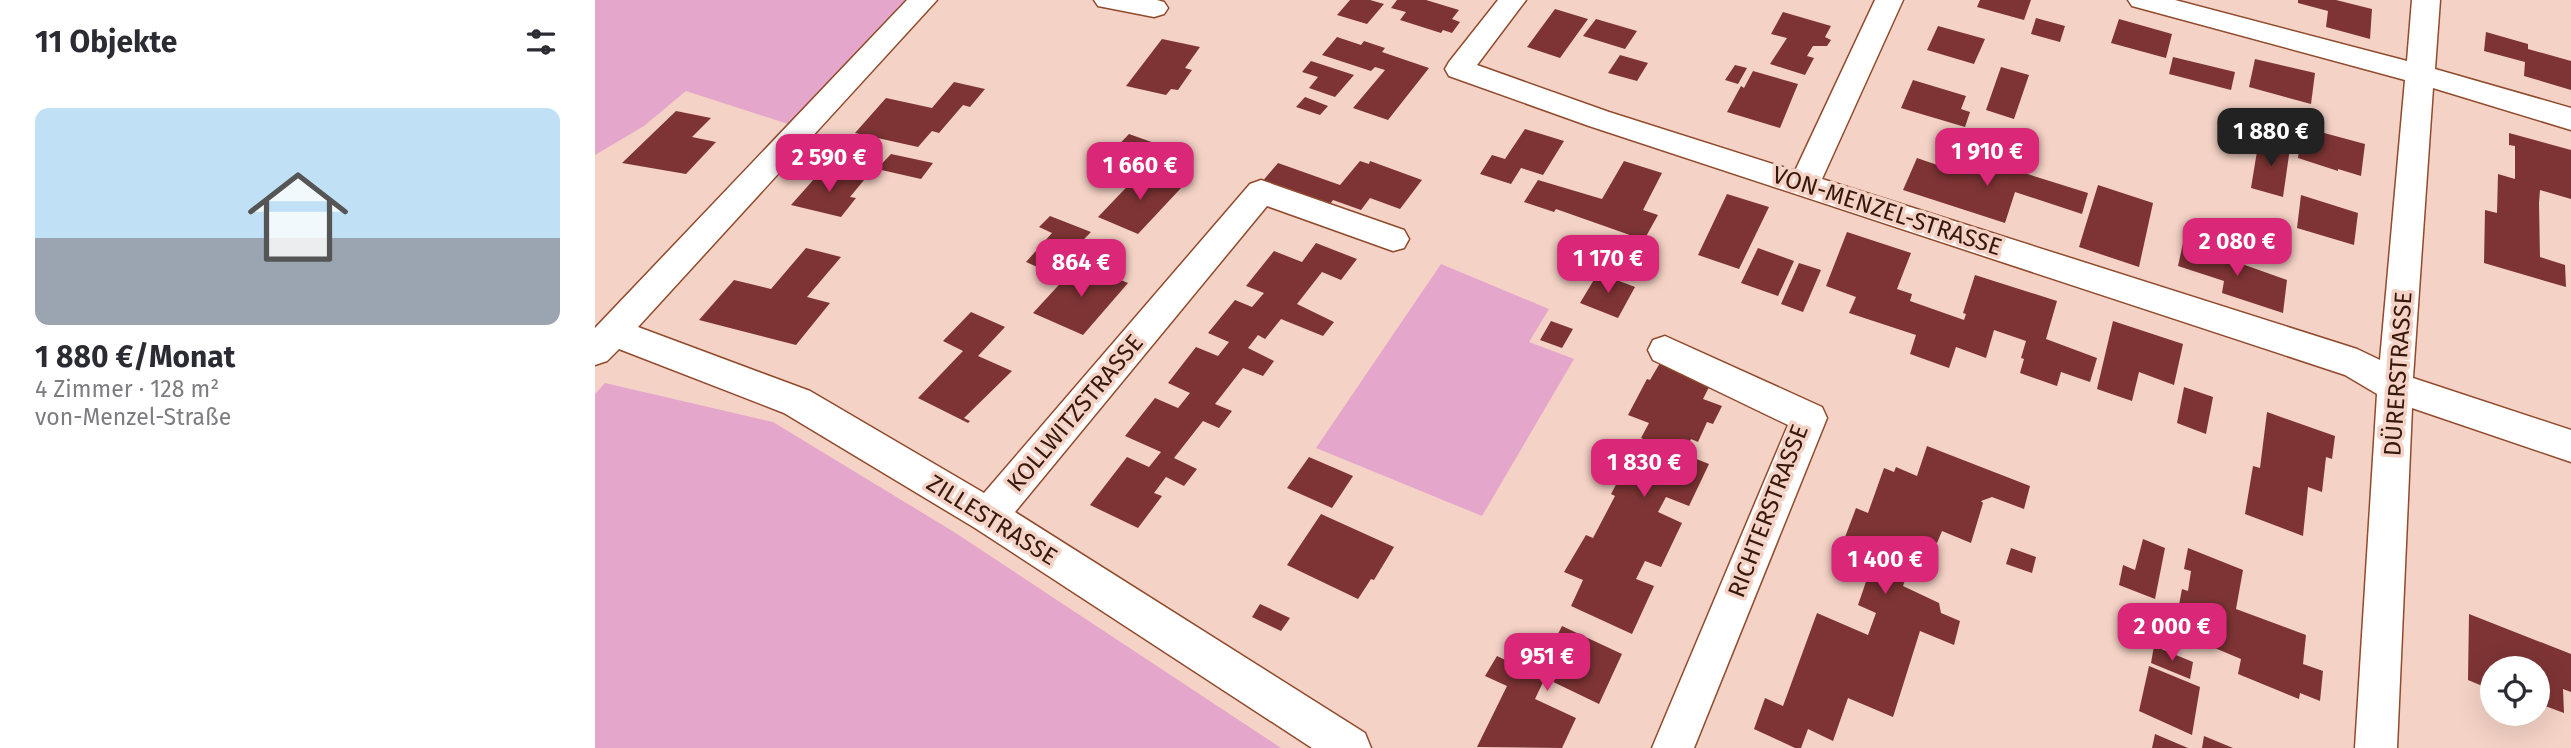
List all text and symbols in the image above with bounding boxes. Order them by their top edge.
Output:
icon: filters [522,23,560,61]
text: 11 Objekte [35,24,177,60]
pin: 1 880 € [2206,108,2336,168]
text: 1 880 € [2233,117,2309,145]
pin: 1 910 € [1922,128,2052,188]
pin: 2 590 € [764,134,894,194]
text: 1 910 € [1951,137,2023,165]
pin: 1 660 € [1075,142,1205,202]
text: 2 590 € [792,143,866,171]
text: 1 660 € [1103,151,1177,179]
icon: home [235,154,361,280]
street label: VON-MENZEL-STRASSE [1769,161,2005,261]
pin: 2 080 € [2172,218,2302,278]
text: 2 080 € [2199,227,2275,255]
pin: 1 170 € [1543,236,1673,295]
pin: 864 € [1032,240,1130,299]
text: 1 170 € [1573,244,1643,272]
text: 864 € [1052,248,1110,276]
street label: DÜRERSTRASSE [2378,291,2418,457]
street label: KOLLWITZSTRASSE [1001,329,1149,497]
text: 1 880 €/Monat [35,339,235,375]
text: 4 Zimmer · 128 m² [35,375,219,403]
text: von-Menzel-Straße [35,403,231,431]
street label: RICHTERSTRASSE [1722,421,1814,601]
pin: 1 830 € [1579,440,1709,499]
text: 1 830 € [1607,448,1681,476]
street label: ZILLESTRASSE [922,469,1062,571]
pin: 1 400 € [1820,536,1950,596]
text: 1 400 € [1847,545,1923,573]
pin: 2 000 € [2107,604,2237,663]
text: 2 000 € [2134,612,2210,640]
pin: 951 € [1498,634,1596,693]
text: 951 € [1520,642,1574,670]
map controls [2480,656,2550,726]
button: locate [2480,656,2550,726]

